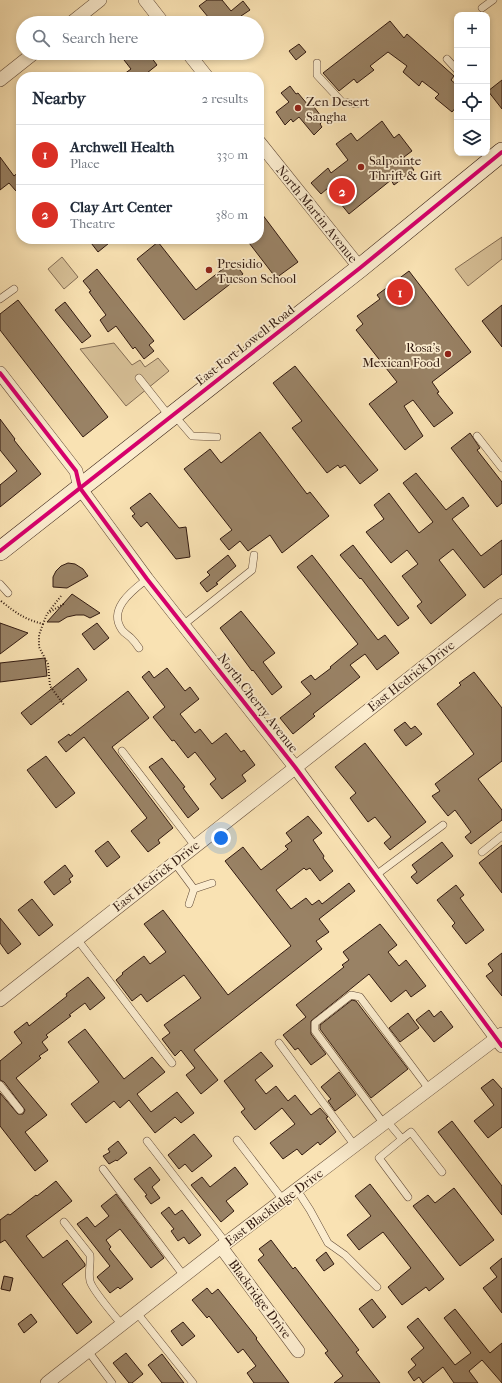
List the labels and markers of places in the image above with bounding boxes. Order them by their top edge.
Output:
place label: Zen Desert Sangha [306,94,370,124]
marker: Zen Desert Sangha [293,103,303,113]
place label: Salpointe Thrift & Gift [369,153,442,183]
marker: Salpointe Thrift & Gift [356,162,366,172]
pin: 2 [329,176,355,206]
place label: Presidio Tucson School [217,256,297,286]
marker: Presidio Tucson School [204,265,214,275]
pin: 1 [387,277,413,307]
place label: Rosa's Mexican Food [362,340,441,370]
marker: Rosa's Mexican Food [443,349,453,359]

